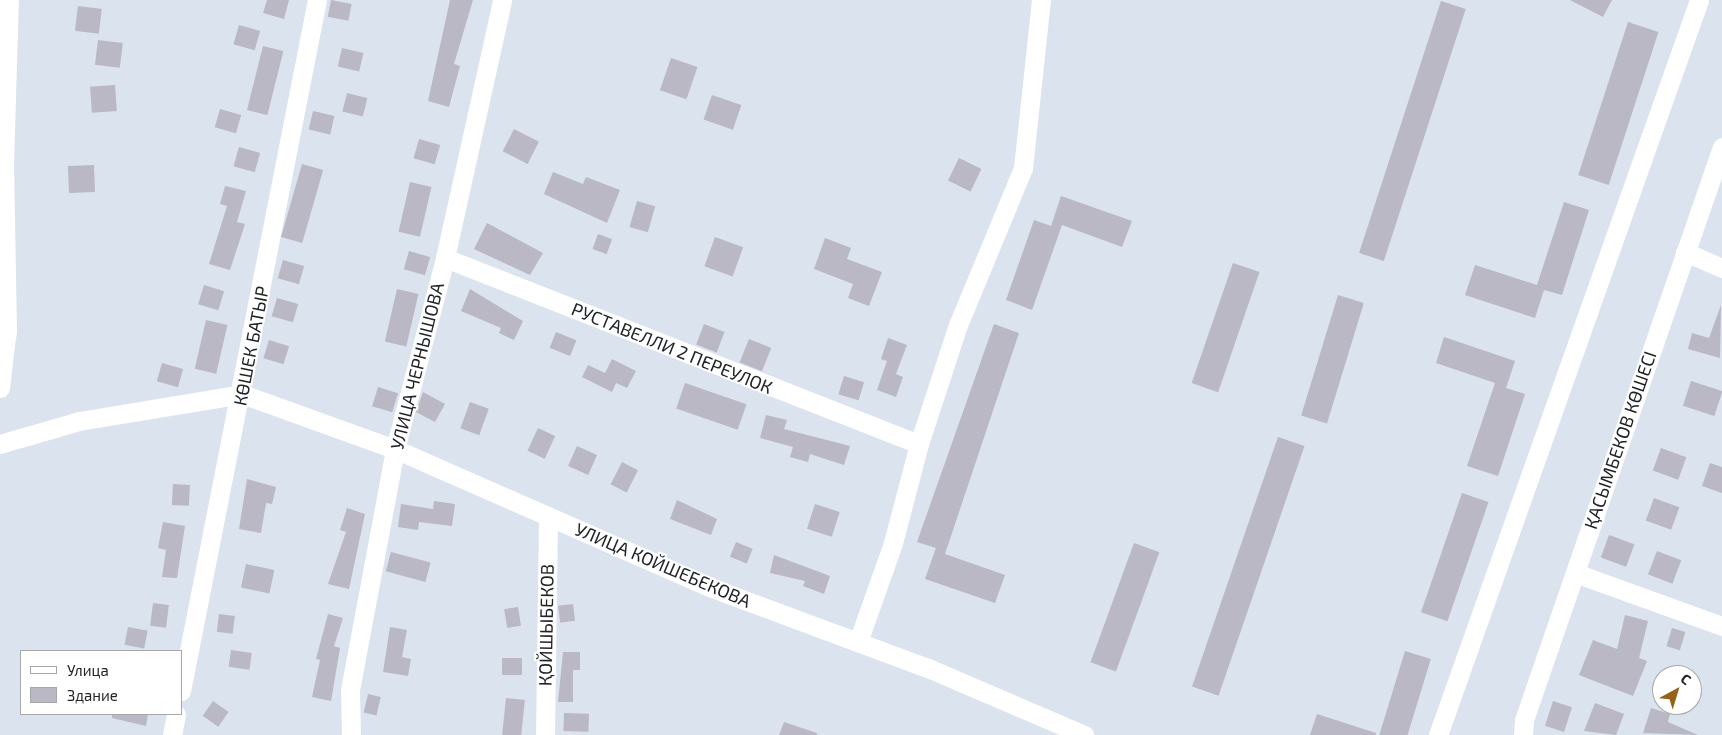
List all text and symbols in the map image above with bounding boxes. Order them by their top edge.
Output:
street label: УЛИЦА ЧЕРНЫШОВА [386,280,448,452]
street label: КӨШЕК БАТЫР [229,284,273,408]
street label: РУСТАВЕЛЛИ 2 ПЕРЕУЛОК [569,298,775,398]
street label: ҚАСЫМБЕКОВ КӨШЕСІ [1579,348,1661,532]
street label: УЛИЦА КОЙШЕБЕКОВА [572,518,754,612]
street label: ҚОЙШЫБЕКОВ [534,564,558,686]
legend [20,650,182,715]
text: Улица [67,661,109,679]
north arrow [1652,665,1702,715]
text: С [1678,670,1695,688]
text: Здание [67,686,118,704]

